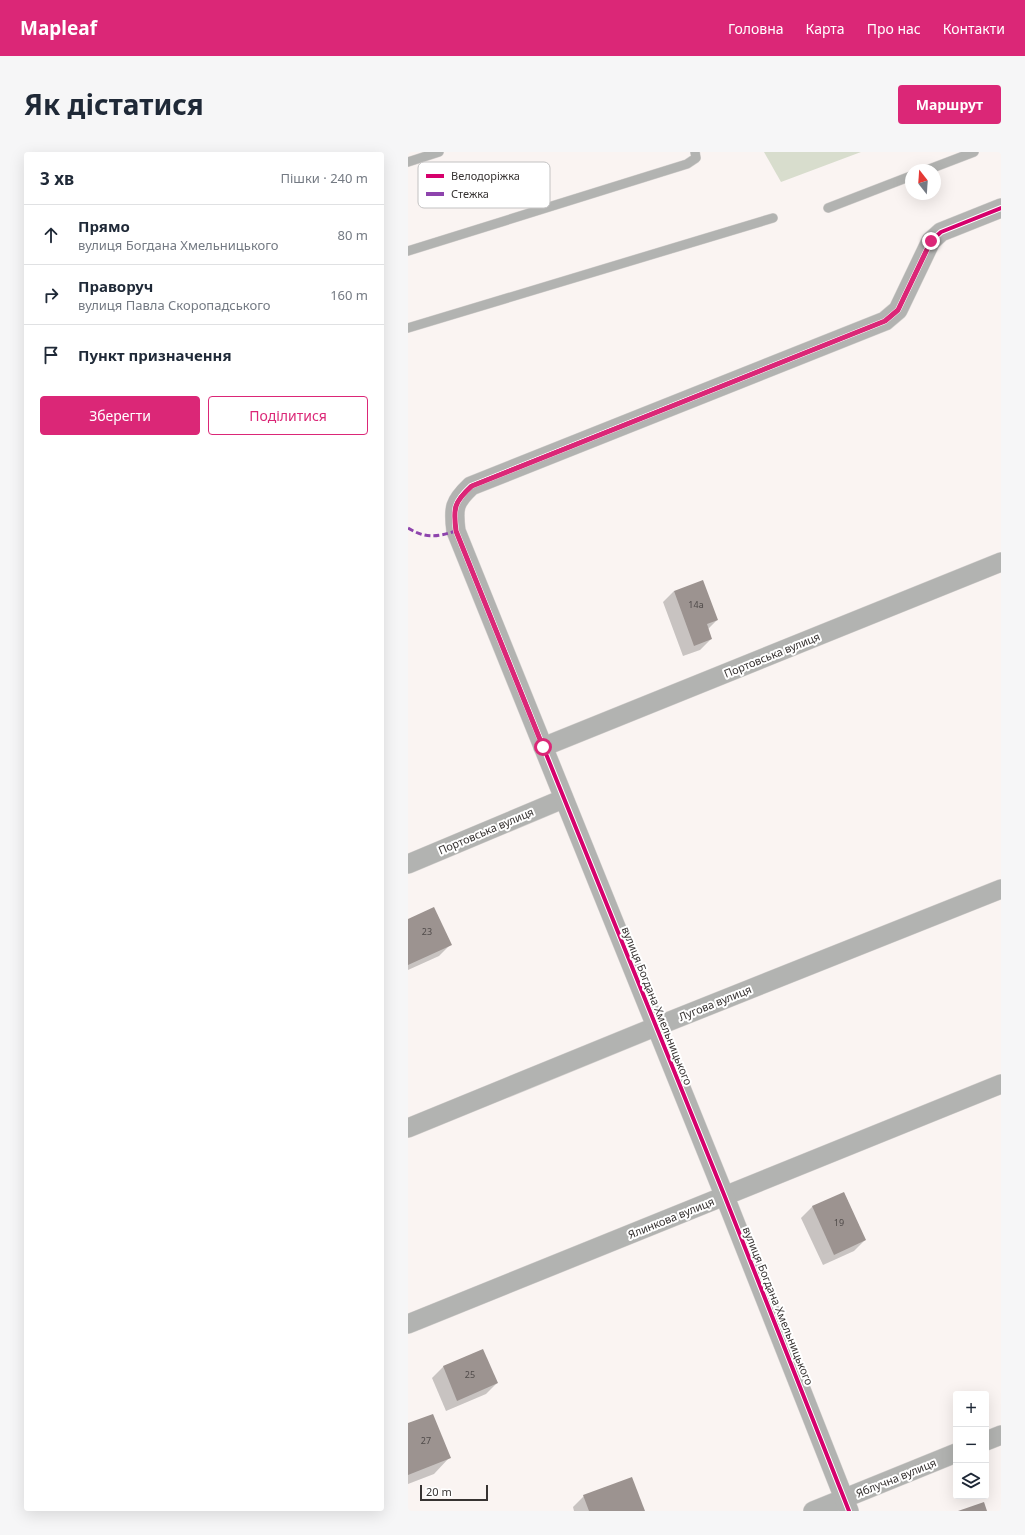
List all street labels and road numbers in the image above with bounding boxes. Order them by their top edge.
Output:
street label: Портовська вулиця [722,628,822,681]
street label: Портовська вулиця [436,804,536,857]
street label: вулиця Богдана Хмельницького [619,924,696,1087]
street label: Лугова вулиця [676,981,753,1024]
street label: Ялинкова вулиця [625,1193,716,1242]
street label: вулиця Богдана Хмельницького [740,1224,817,1387]
street label: Яблучна вулиця [853,1455,938,1500]

